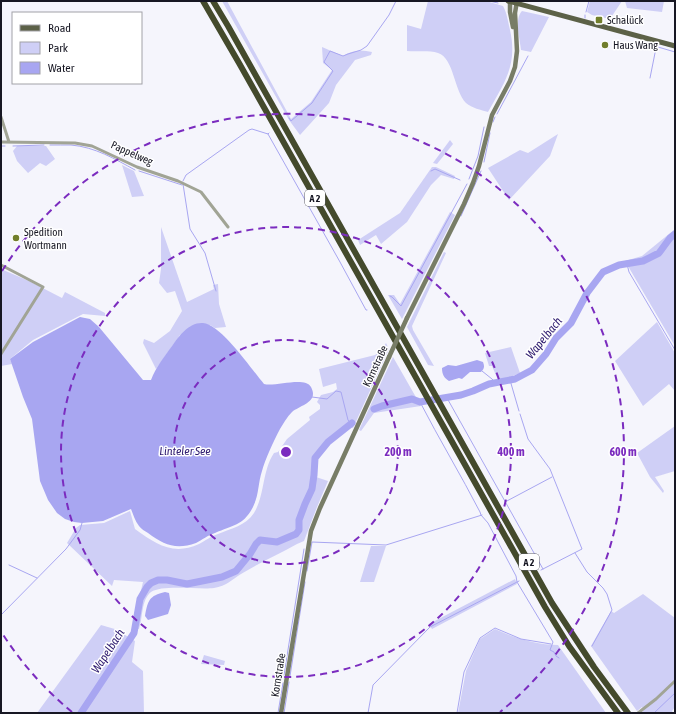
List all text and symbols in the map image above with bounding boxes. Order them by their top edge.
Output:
legend [12,12,142,84]
place label: Schalück [607,14,643,26]
marker: Schalück [594,15,604,25]
text: Road [48,21,71,35]
place label: Haus Wang [613,39,658,51]
marker: Haus Wang [600,40,610,50]
text: Park [48,41,69,55]
text: Water [48,61,75,75]
street label: Pappelweg [109,138,155,168]
road number: A 2 [305,190,325,206]
place label: Spedition Wortmann [24,226,67,251]
marker: Spedition Wortmann [11,233,21,243]
water label: Wapelbach [523,314,565,362]
street label: Kornstraße [360,343,390,389]
water label: Linteler See [159,444,211,458]
centre of rings [279,445,293,459]
text: 200 m [384,445,412,459]
text: 400 m [496,445,525,459]
text: 600 m [609,445,637,459]
road number: A 2 [519,554,539,570]
water label: Wapelbach [89,626,128,676]
street label: Kornstraße [269,652,287,698]

